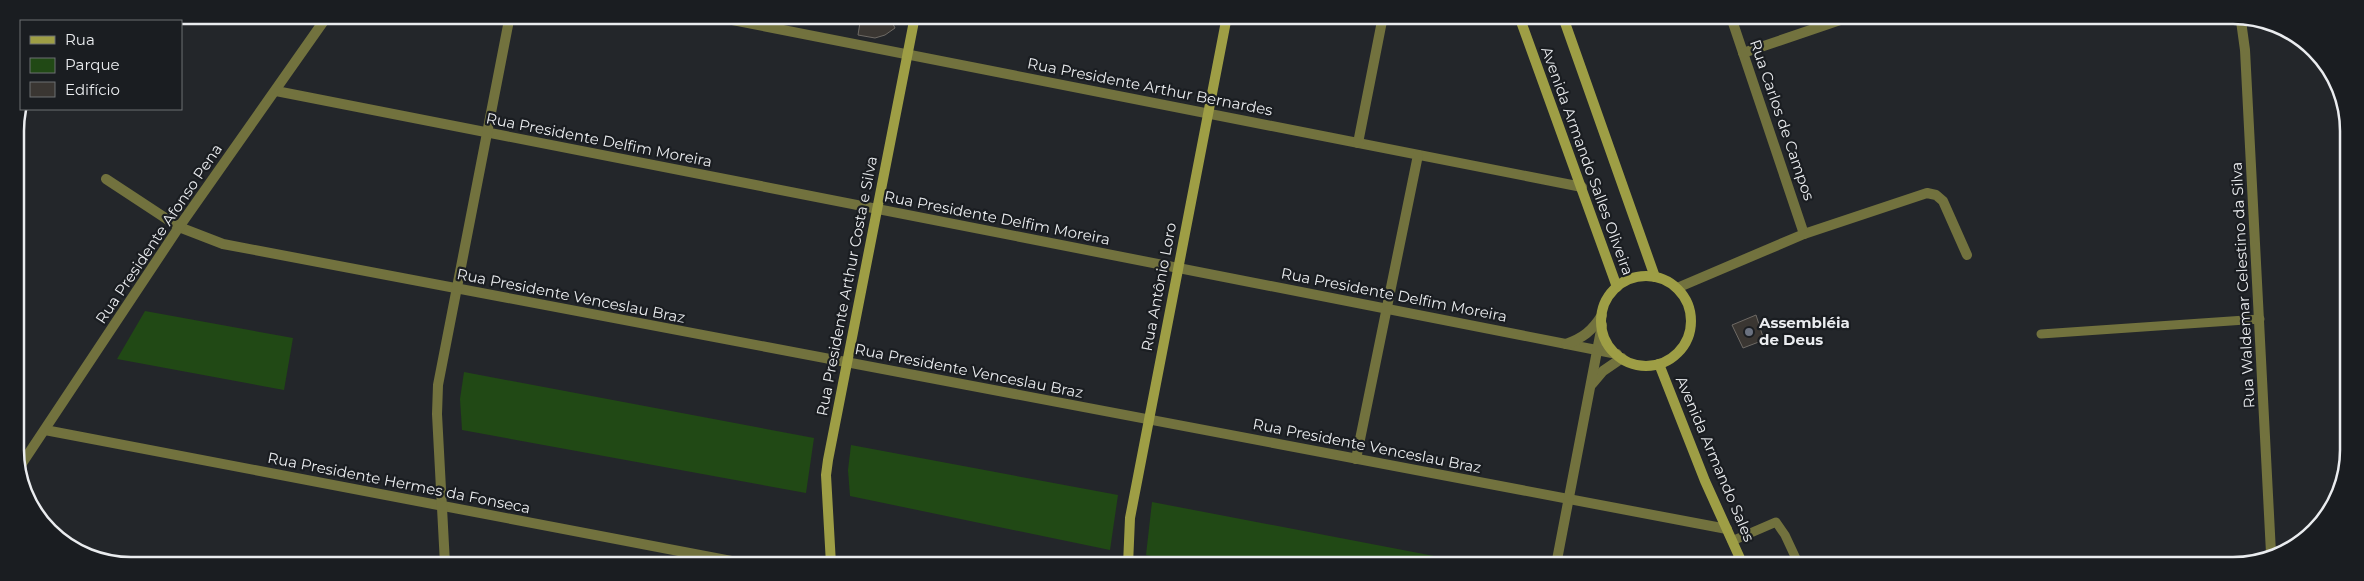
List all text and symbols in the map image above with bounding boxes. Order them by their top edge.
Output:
legend [20,20,182,110]
text: Rua [65,30,95,49]
street label: Rua Carlos de Campos [1746,37,1819,203]
street label: Avenida Armando Salles Oliveira [1537,44,1638,278]
street label: Rua Presidente Arthur Bernardes [1026,53,1274,120]
text: Parque [65,55,120,74]
text: Edifício [65,80,120,99]
street label: Rua Presidente Delfim Moreira [484,108,714,171]
street label: Rua Presidente Afonso Pena [91,140,226,327]
street label: Rua Presidente Arthur Costa e Silva [812,154,881,417]
street label: Rua Waldemar Celestino da Silva [2227,161,2258,409]
street label: Rua Presidente Delfim Moreira [882,186,1112,249]
street label: Rua Antônio Loro [1137,221,1180,353]
street label: Rua Presidente Delfim Moreira [1279,263,1509,326]
street label: Rua Presidente Venceslau Braz [455,264,687,327]
place label: Assembléia de Deus [1758,313,1850,349]
marker: Assembléia de Deus [1743,326,1755,338]
street label: Rua Presidente Venceslau Braz [853,339,1085,402]
street label: Avenida Armando Sales [1672,373,1759,544]
street label: Rua Presidente Venceslau Braz [1251,414,1483,477]
street label: Rua Presidente Hermes da Fonseca [266,448,532,517]

